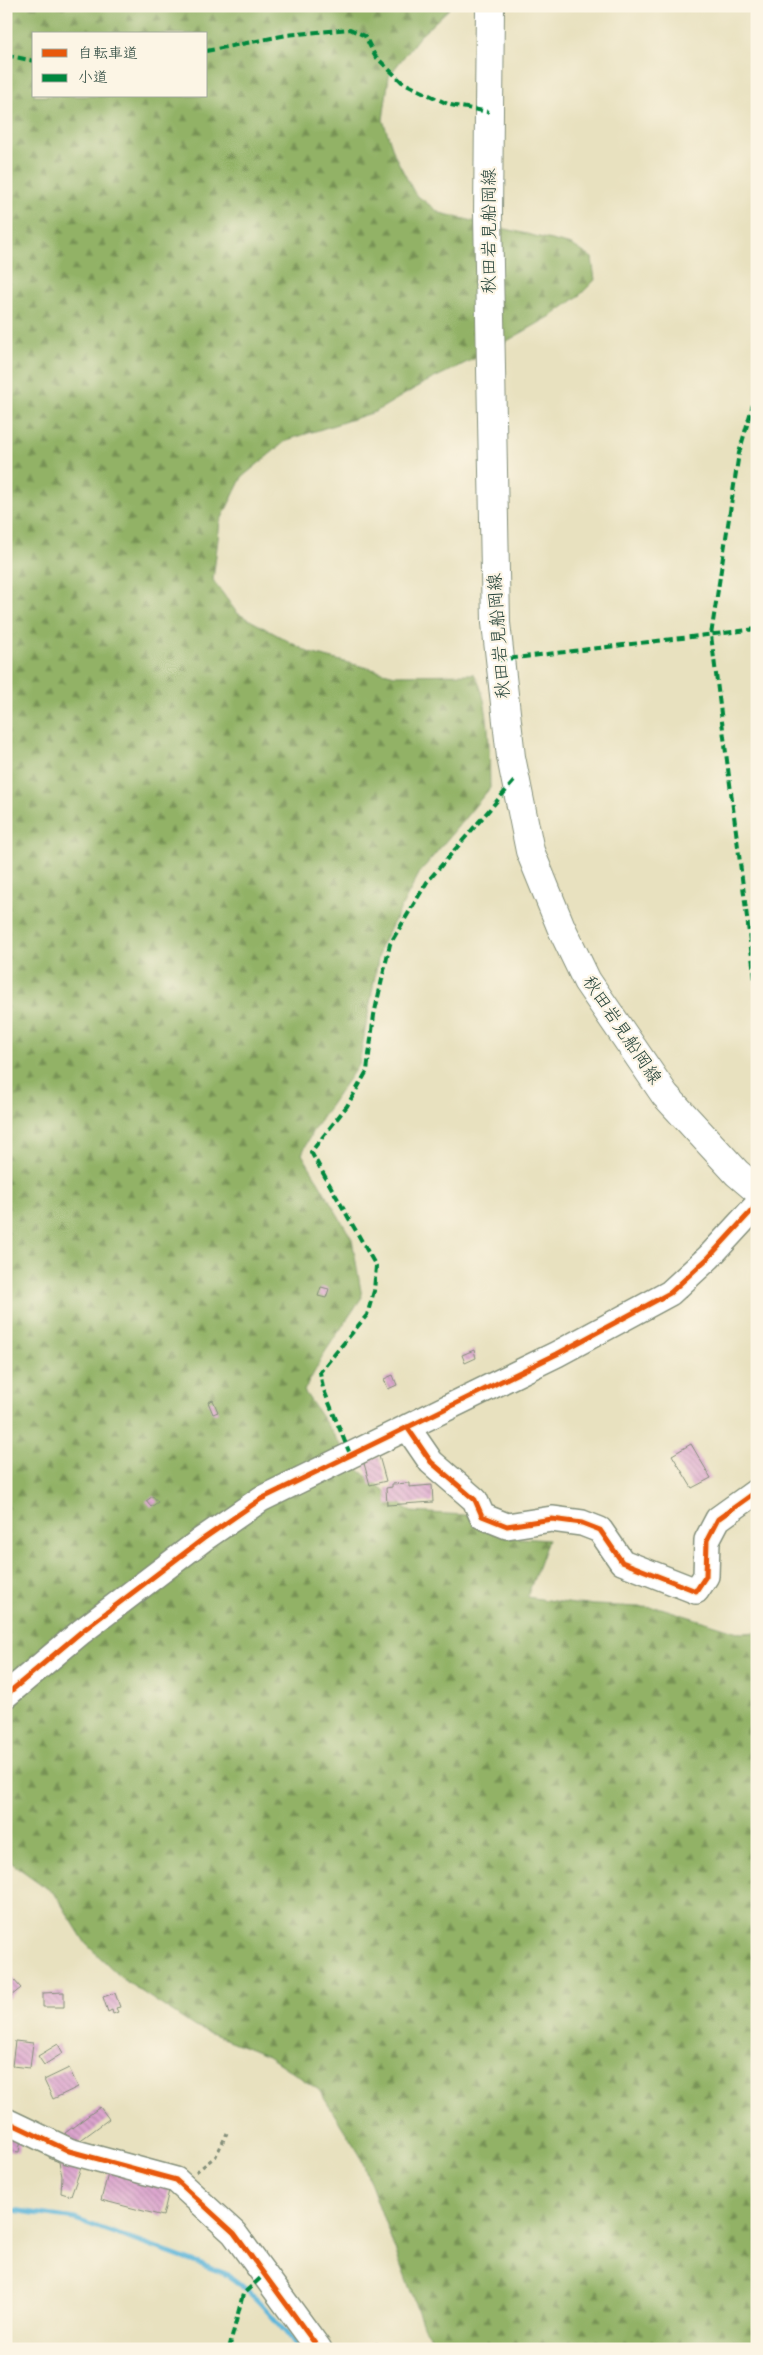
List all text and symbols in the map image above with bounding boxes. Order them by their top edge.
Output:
legend [32,32,208,98]
text: 自転車道 [78,43,138,64]
text: 小道 [78,67,108,88]
street label: 秋田岩見船岡線 [477,168,502,294]
street label: 秋田岩見船岡線 [482,572,516,700]
street label: 秋田岩見船岡線 [576,971,668,1089]

